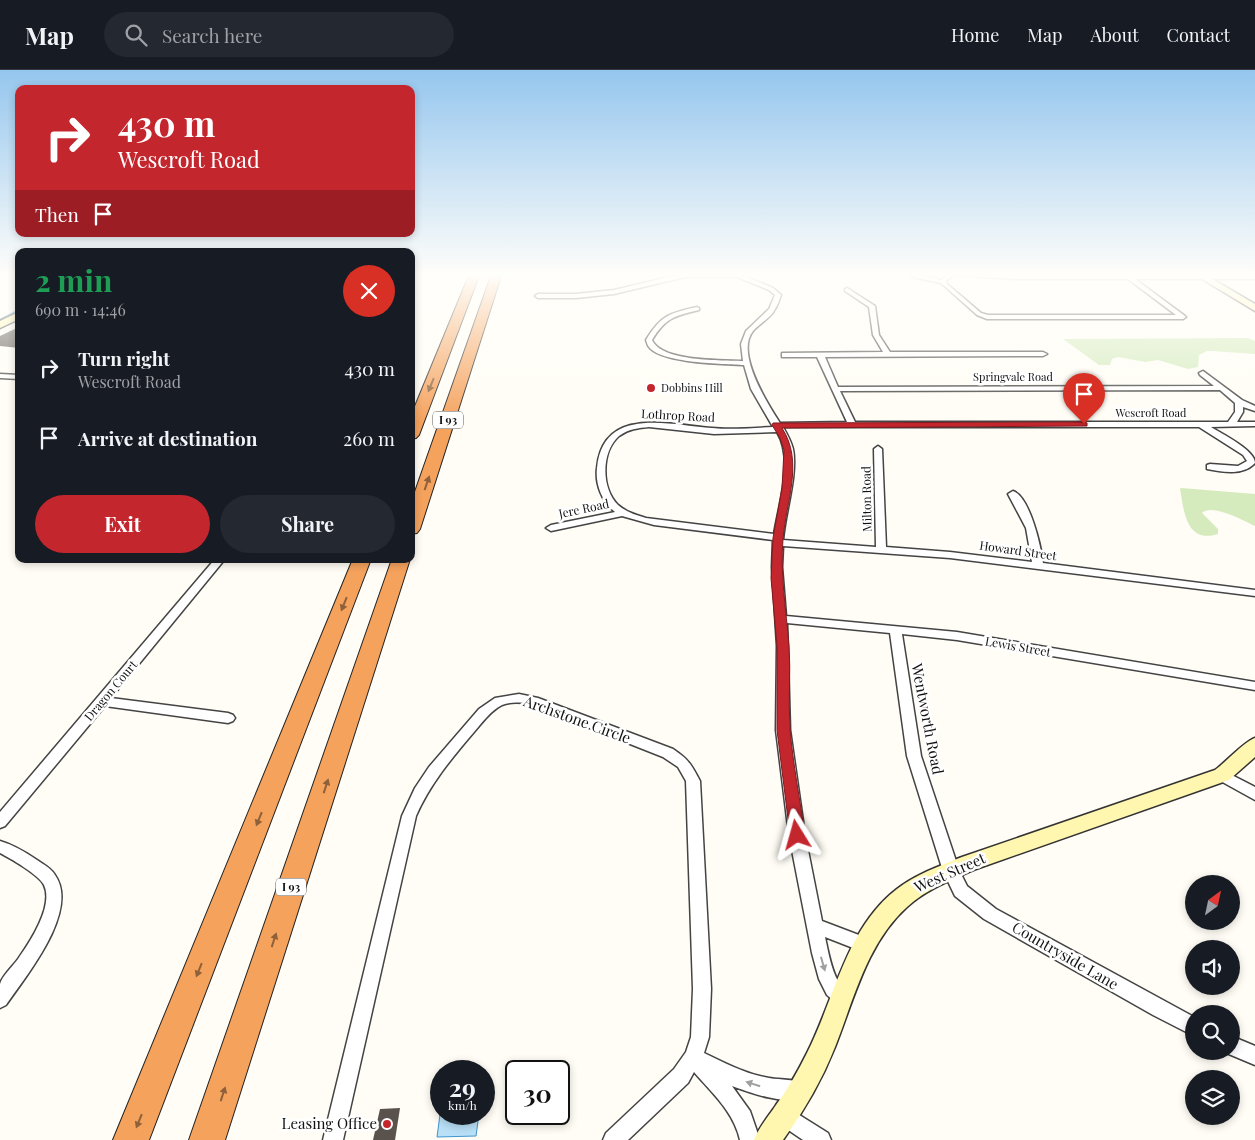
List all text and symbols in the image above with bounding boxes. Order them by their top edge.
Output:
search box [104,12,454,57]
text: Map [25,19,74,51]
icon: search [122,21,150,49]
text: Search here [162,22,262,48]
text: Home [951,23,999,47]
text: Map [1027,23,1062,47]
text: About [1090,23,1139,47]
text: Contact [1167,23,1230,47]
text: 430 m [118,99,215,146]
icon: right [35,105,100,170]
text: Wescroft Road [118,144,260,174]
icon: arrive [89,200,117,228]
text: Then [35,201,79,227]
text: 2 min [35,260,112,300]
button: close [343,265,395,317]
text: 690 m · 14:46 [35,299,126,320]
text: Turn right [78,345,170,371]
icon: right [35,354,63,382]
text: 430 m [344,355,395,381]
street label: Springvale Road [973,369,1053,384]
text: Wescroft Road [78,371,181,392]
pin [1063,373,1105,424]
one-way arrow [427,378,435,393]
place label: Dobbins Hill [661,380,723,395]
icon: arrive [1070,380,1098,408]
marker: Dobbins Hill [645,382,657,394]
street label: Lothrop Road [641,405,715,425]
street label: Wescroft Road [1115,405,1187,420]
road number: I 93 [433,412,463,428]
icon: arrive [35,424,63,452]
text: Arrive at destination [78,425,258,451]
text: 260 m [343,425,395,451]
street label: Milton Road [857,466,875,532]
one-way arrow [423,475,431,490]
button: Exit [35,495,210,553]
button: Share [220,495,395,553]
street label: Jere Road [556,495,611,521]
street label: Howard Street [979,537,1059,563]
one-way arrow [340,597,348,612]
street label: Lewis Street [984,632,1053,660]
street label: Dragon Court [80,656,141,724]
street label: Wentworth Road [907,661,949,776]
street label: Archstone Circle [520,690,634,748]
one-way arrow [322,778,330,793]
position arrow [770,808,822,860]
one-way arrow [255,812,263,827]
street label: West Street [910,847,989,897]
north arrow [1185,875,1240,930]
map controls [1185,875,1240,1125]
road number: I 93 [276,879,306,896]
street label: Countryside Lane [1009,917,1122,994]
one-way arrow [271,932,278,947]
button: sound [1185,940,1240,995]
one-way arrow [819,956,827,971]
one-way arrow [195,963,203,978]
button: search [1185,1005,1240,1060]
speed limit sign: 30 [505,1060,570,1125]
text: 29 [449,1070,476,1103]
button: layers [1185,1070,1240,1125]
one-way arrow [745,1080,760,1088]
one-way arrow [219,1086,227,1101]
text: km/h [448,1097,477,1113]
place label: Leasing Office [282,1113,377,1133]
one-way arrow [135,1114,143,1129]
marker: Leasing Office [381,1118,393,1130]

